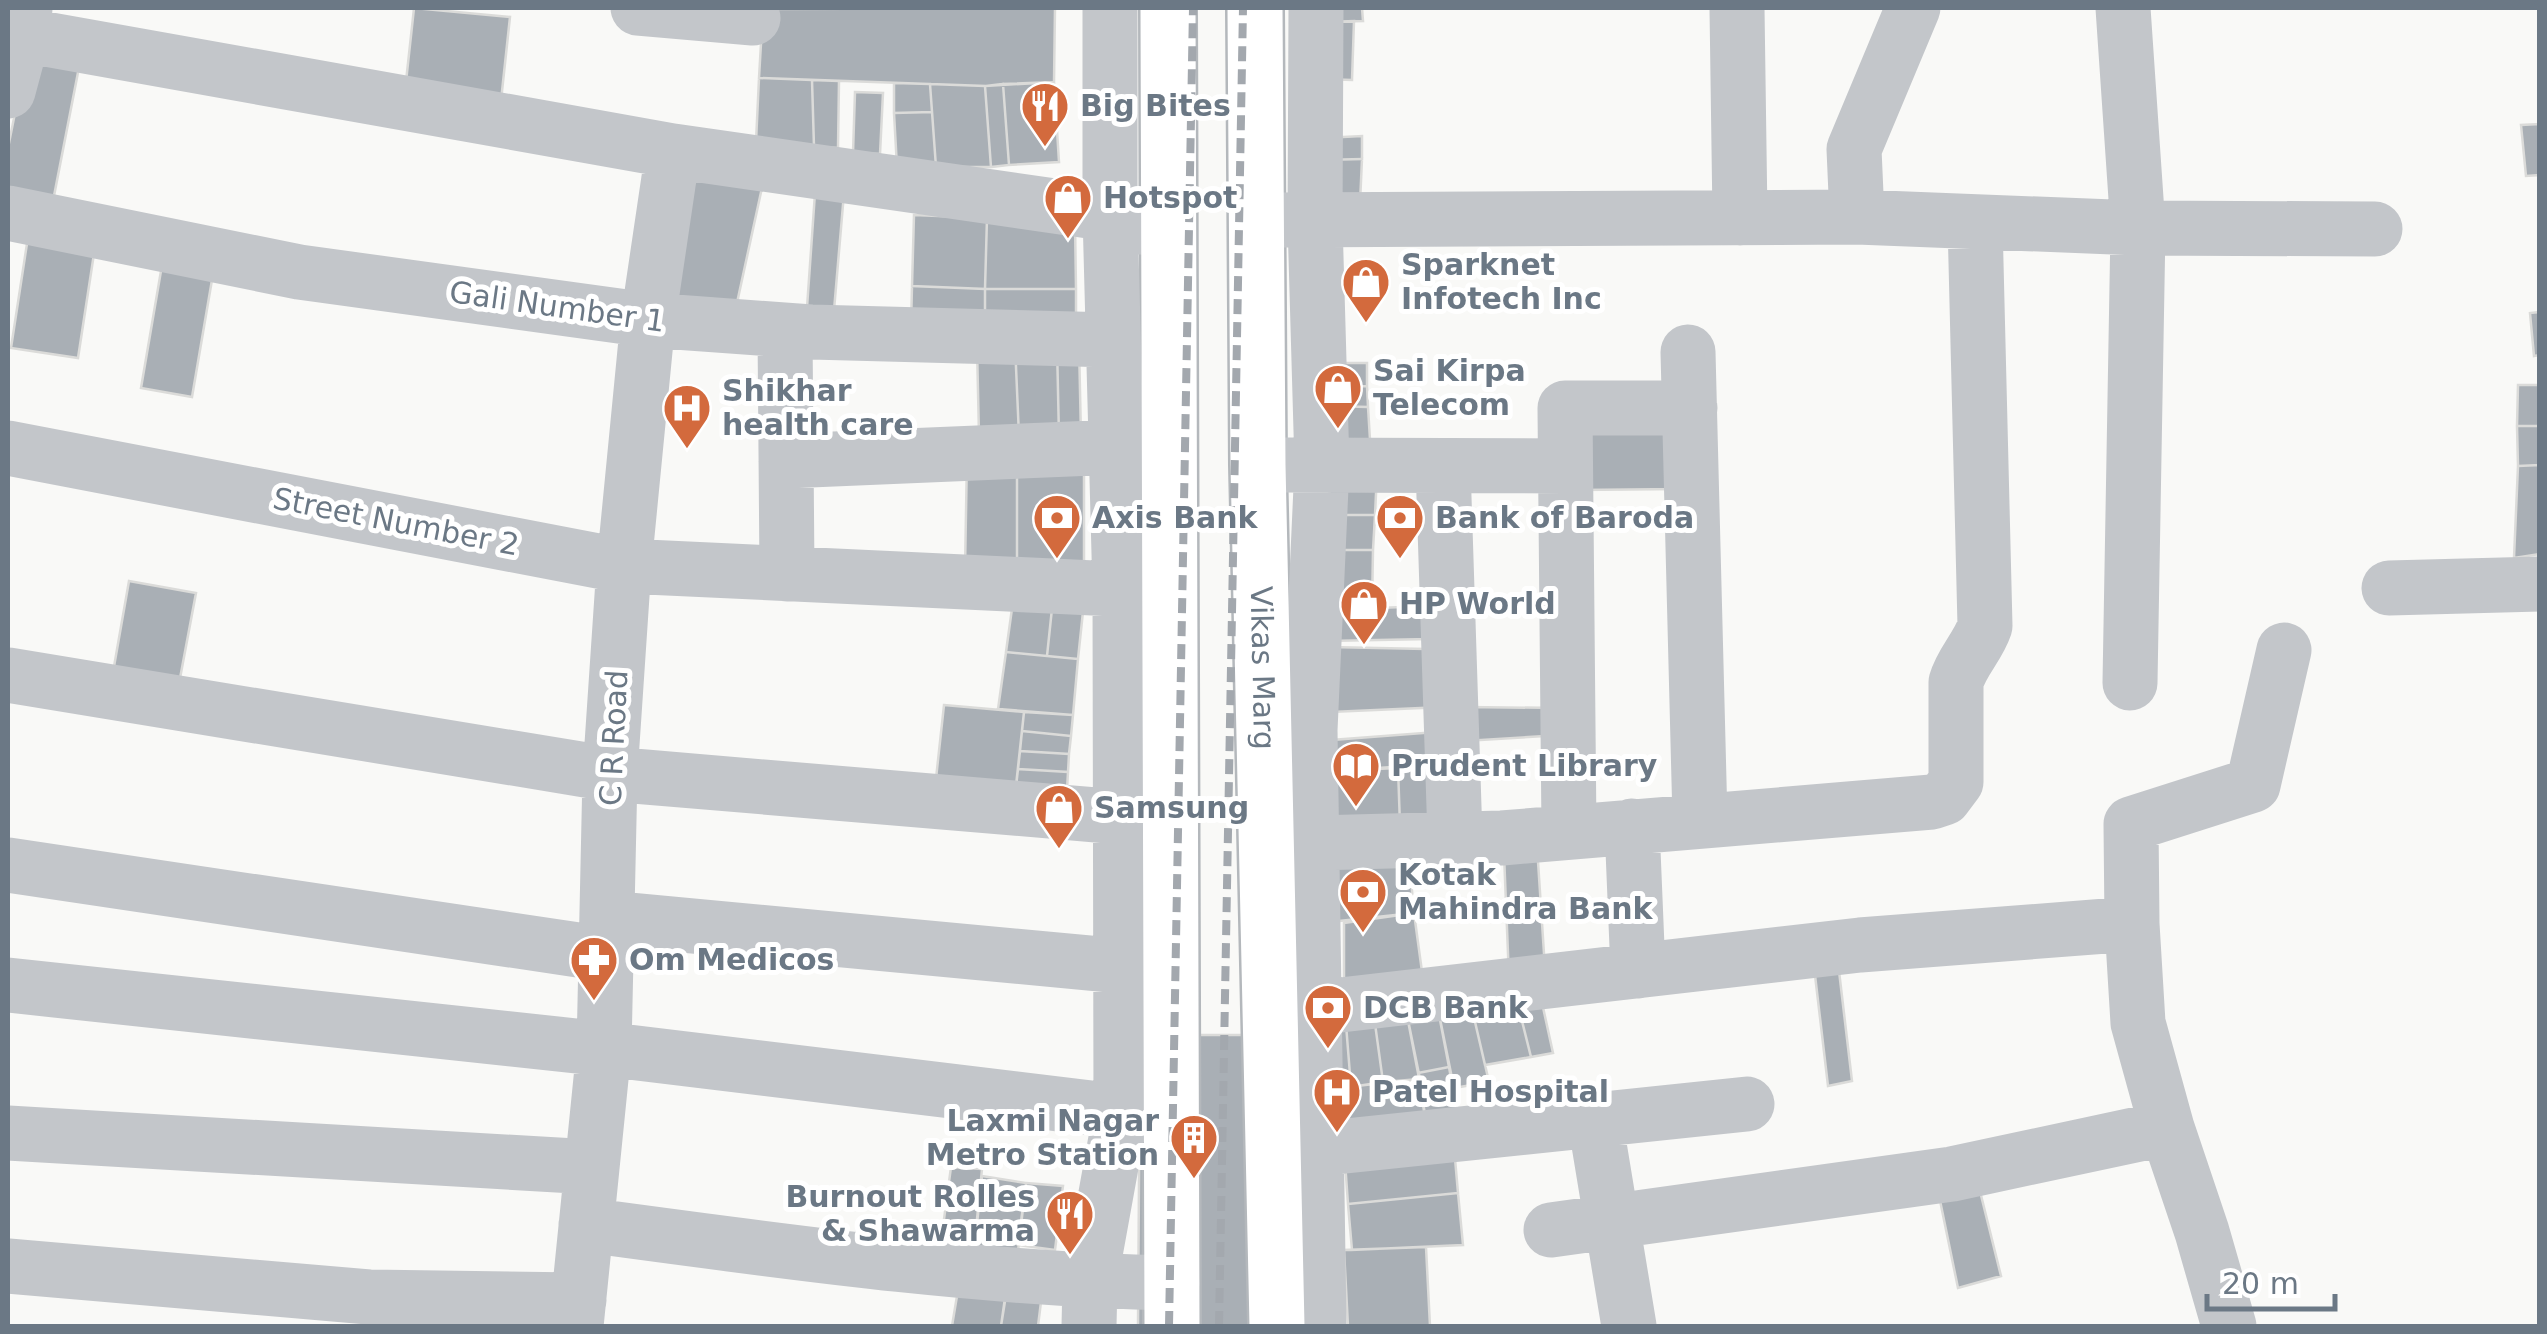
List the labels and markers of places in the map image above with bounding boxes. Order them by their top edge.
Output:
restaurant icon: Big Bites [1019,80,1071,148]
place label: Big Bites [1080,88,1231,123]
shop icon: Hotspot [1042,172,1094,240]
place label: Hotspot [1103,180,1237,215]
place label: Sparknet Infotech Inc [1401,247,1602,316]
shop icon: Sparknet Infotech Inc [1340,256,1392,324]
place label: Sai Kirpa Telecom [1373,353,1526,422]
shop icon: Sai Kirpa Telecom [1312,362,1364,430]
place label: Shikhar health care [722,373,914,442]
hospital icon: Shikhar health care [661,382,713,450]
bank icon: Axis Bank [1031,492,1083,560]
bank icon: Bank of Baroda [1374,492,1426,560]
place label: Axis Bank [1092,500,1259,535]
place label: Bank of Baroda [1435,500,1694,535]
shop icon: HP World [1338,578,1390,646]
place label: HP World [1399,586,1556,621]
library icon: Prudent Library [1330,740,1382,808]
place label: Prudent Library [1391,748,1658,783]
shop icon: Samsung [1033,782,1085,850]
place label: Samsung [1094,790,1249,825]
place label: Kotak Mahindra Bank [1398,857,1654,926]
bank icon: Kotak Mahindra Bank [1337,866,1389,934]
pharmacy icon: Om Medicos [568,934,620,1002]
place label: Om Medicos [629,942,834,977]
bank icon: DCB Bank [1302,982,1354,1050]
place label: DCB Bank [1363,990,1529,1025]
hospital icon: Patel Hospital [1311,1066,1363,1134]
place label: Patel Hospital [1372,1074,1609,1109]
place label: Laxmi Nagar Metro Station [926,1103,1159,1172]
building icon: Laxmi Nagar Metro Station [1168,1112,1220,1180]
place label: Burnout Rolles & Shawarma [785,1179,1035,1248]
restaurant icon: Burnout Rolles & Shawarma [1044,1188,1096,1256]

